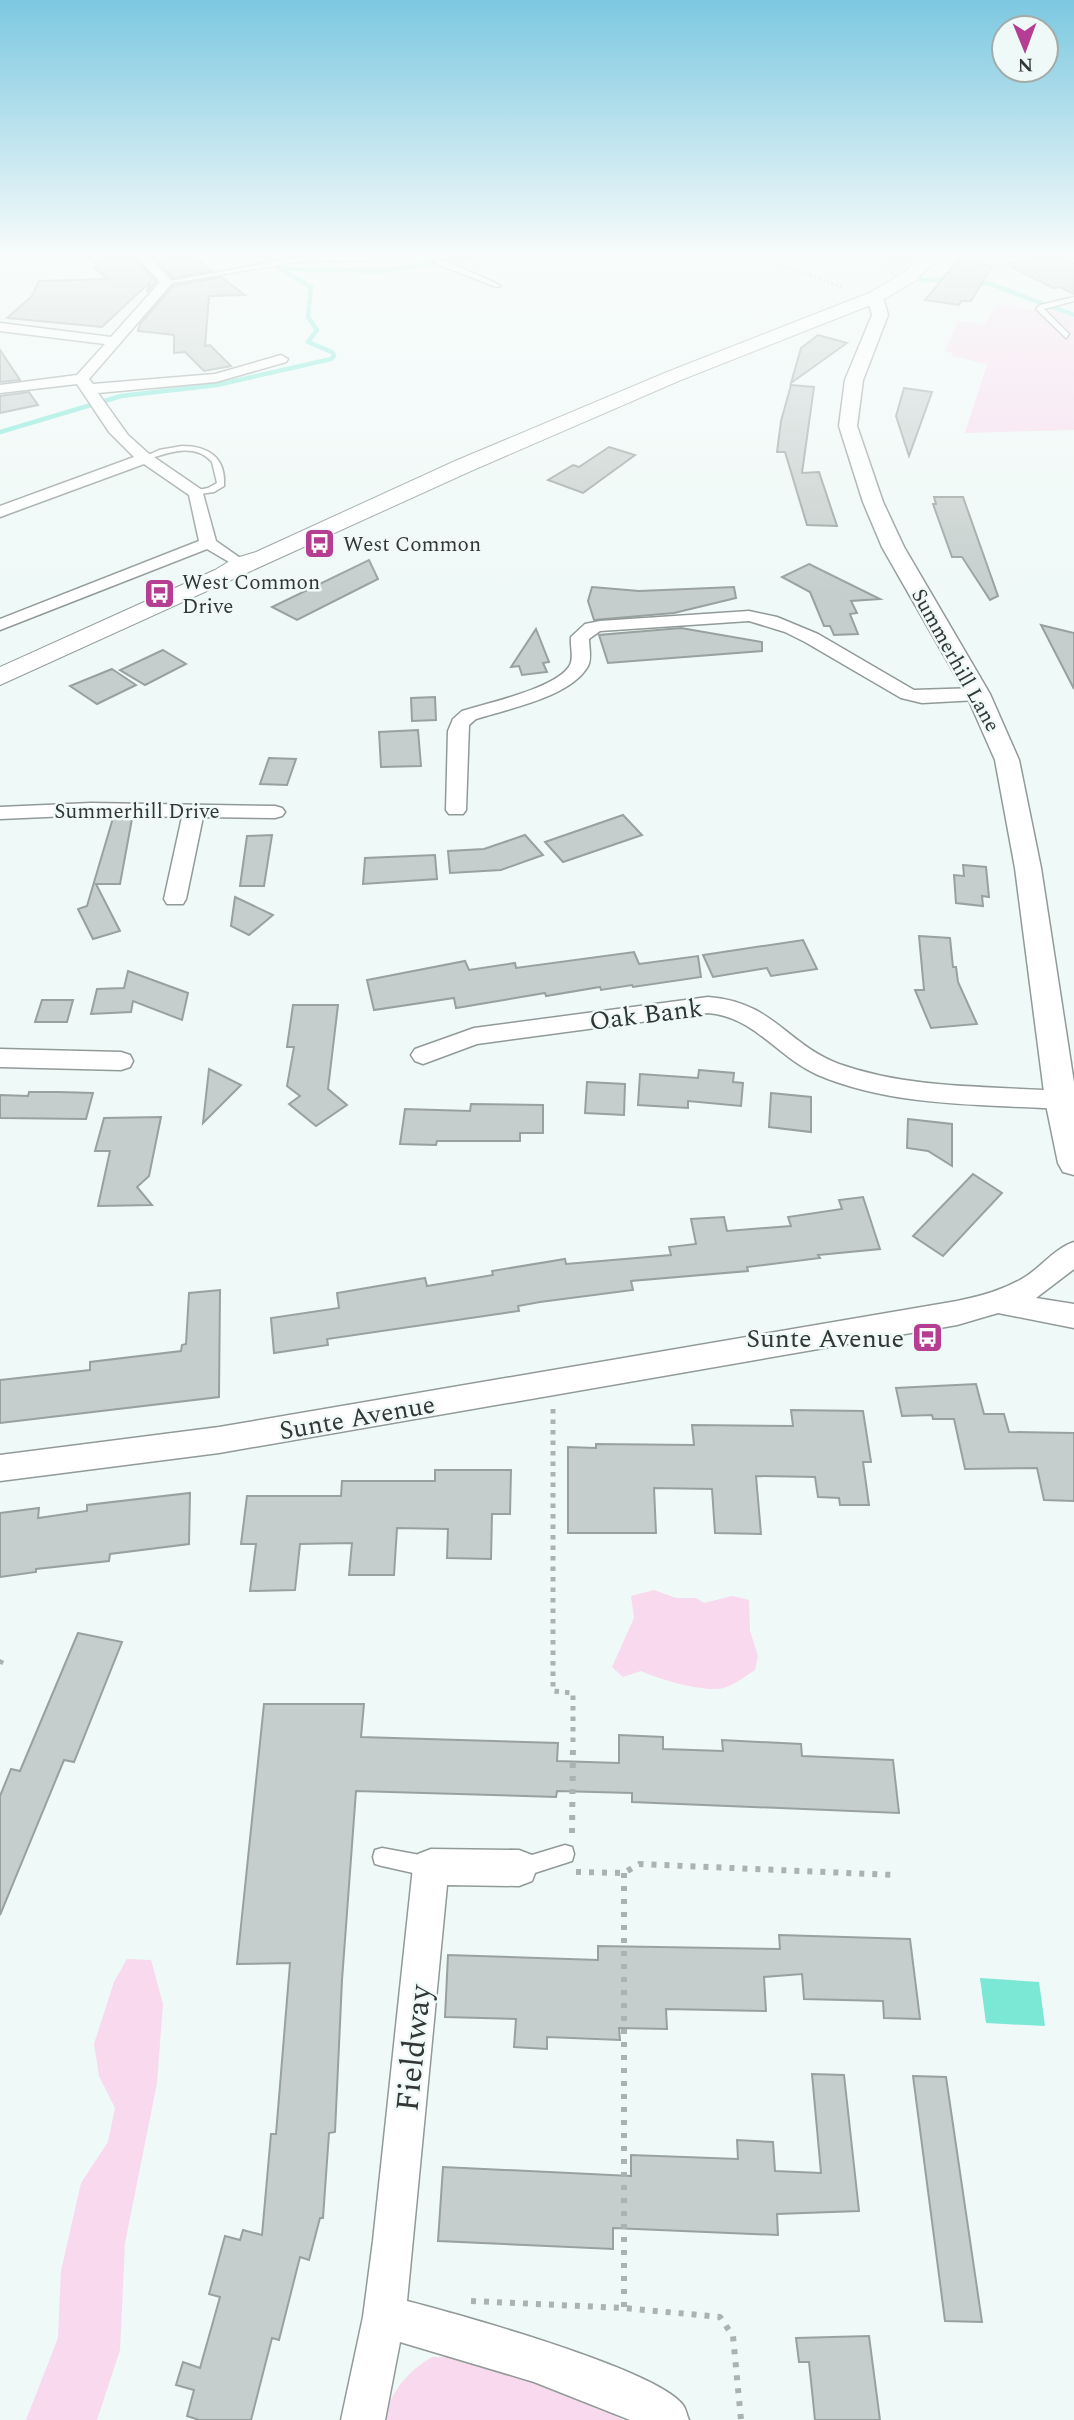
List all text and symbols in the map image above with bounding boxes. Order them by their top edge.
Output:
north arrow [990,14,1060,84]
text: N [1017,50,1033,79]
bus stop icon: West Common [303,527,337,561]
place label: West Common [343,529,481,561]
place label: West Common Drive [182,567,320,623]
bus stop icon: West Common Drive [142,577,176,611]
street label: Summerhill Lane [902,583,1008,738]
street label: Summerhill Drive [54,796,220,828]
street label: Oak Bank [587,988,705,1042]
place label: Sunte Avenue [746,1319,904,1359]
bus stop icon: Sunte Avenue [910,1321,944,1355]
street label: Sunte Avenue [276,1385,438,1451]
street label: Fieldway [383,1981,446,2114]

